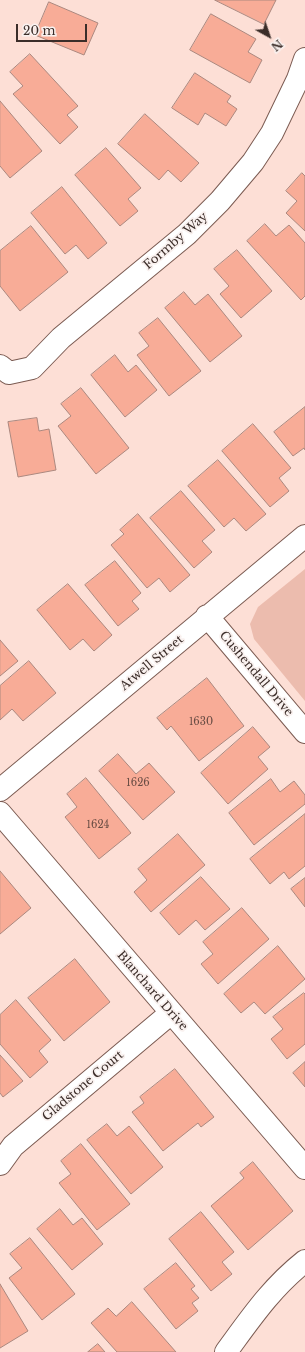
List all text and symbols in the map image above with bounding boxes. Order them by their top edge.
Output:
scale bar [18,16,89,42]
north arrow [249,16,289,56]
text: 20 m [23,23,55,38]
text: N [268,37,285,54]
street label: Formby Way [141,209,211,273]
street label: Cushendall Drive [216,628,296,720]
street label: Atwell Street [118,632,186,694]
house number: 1630 [189,716,213,728]
house number: 1626 [126,777,150,789]
house number: 1624 [87,819,109,831]
street label: Blanchard Drive [114,948,190,1034]
street label: Gladstone Court [40,1048,126,1124]

